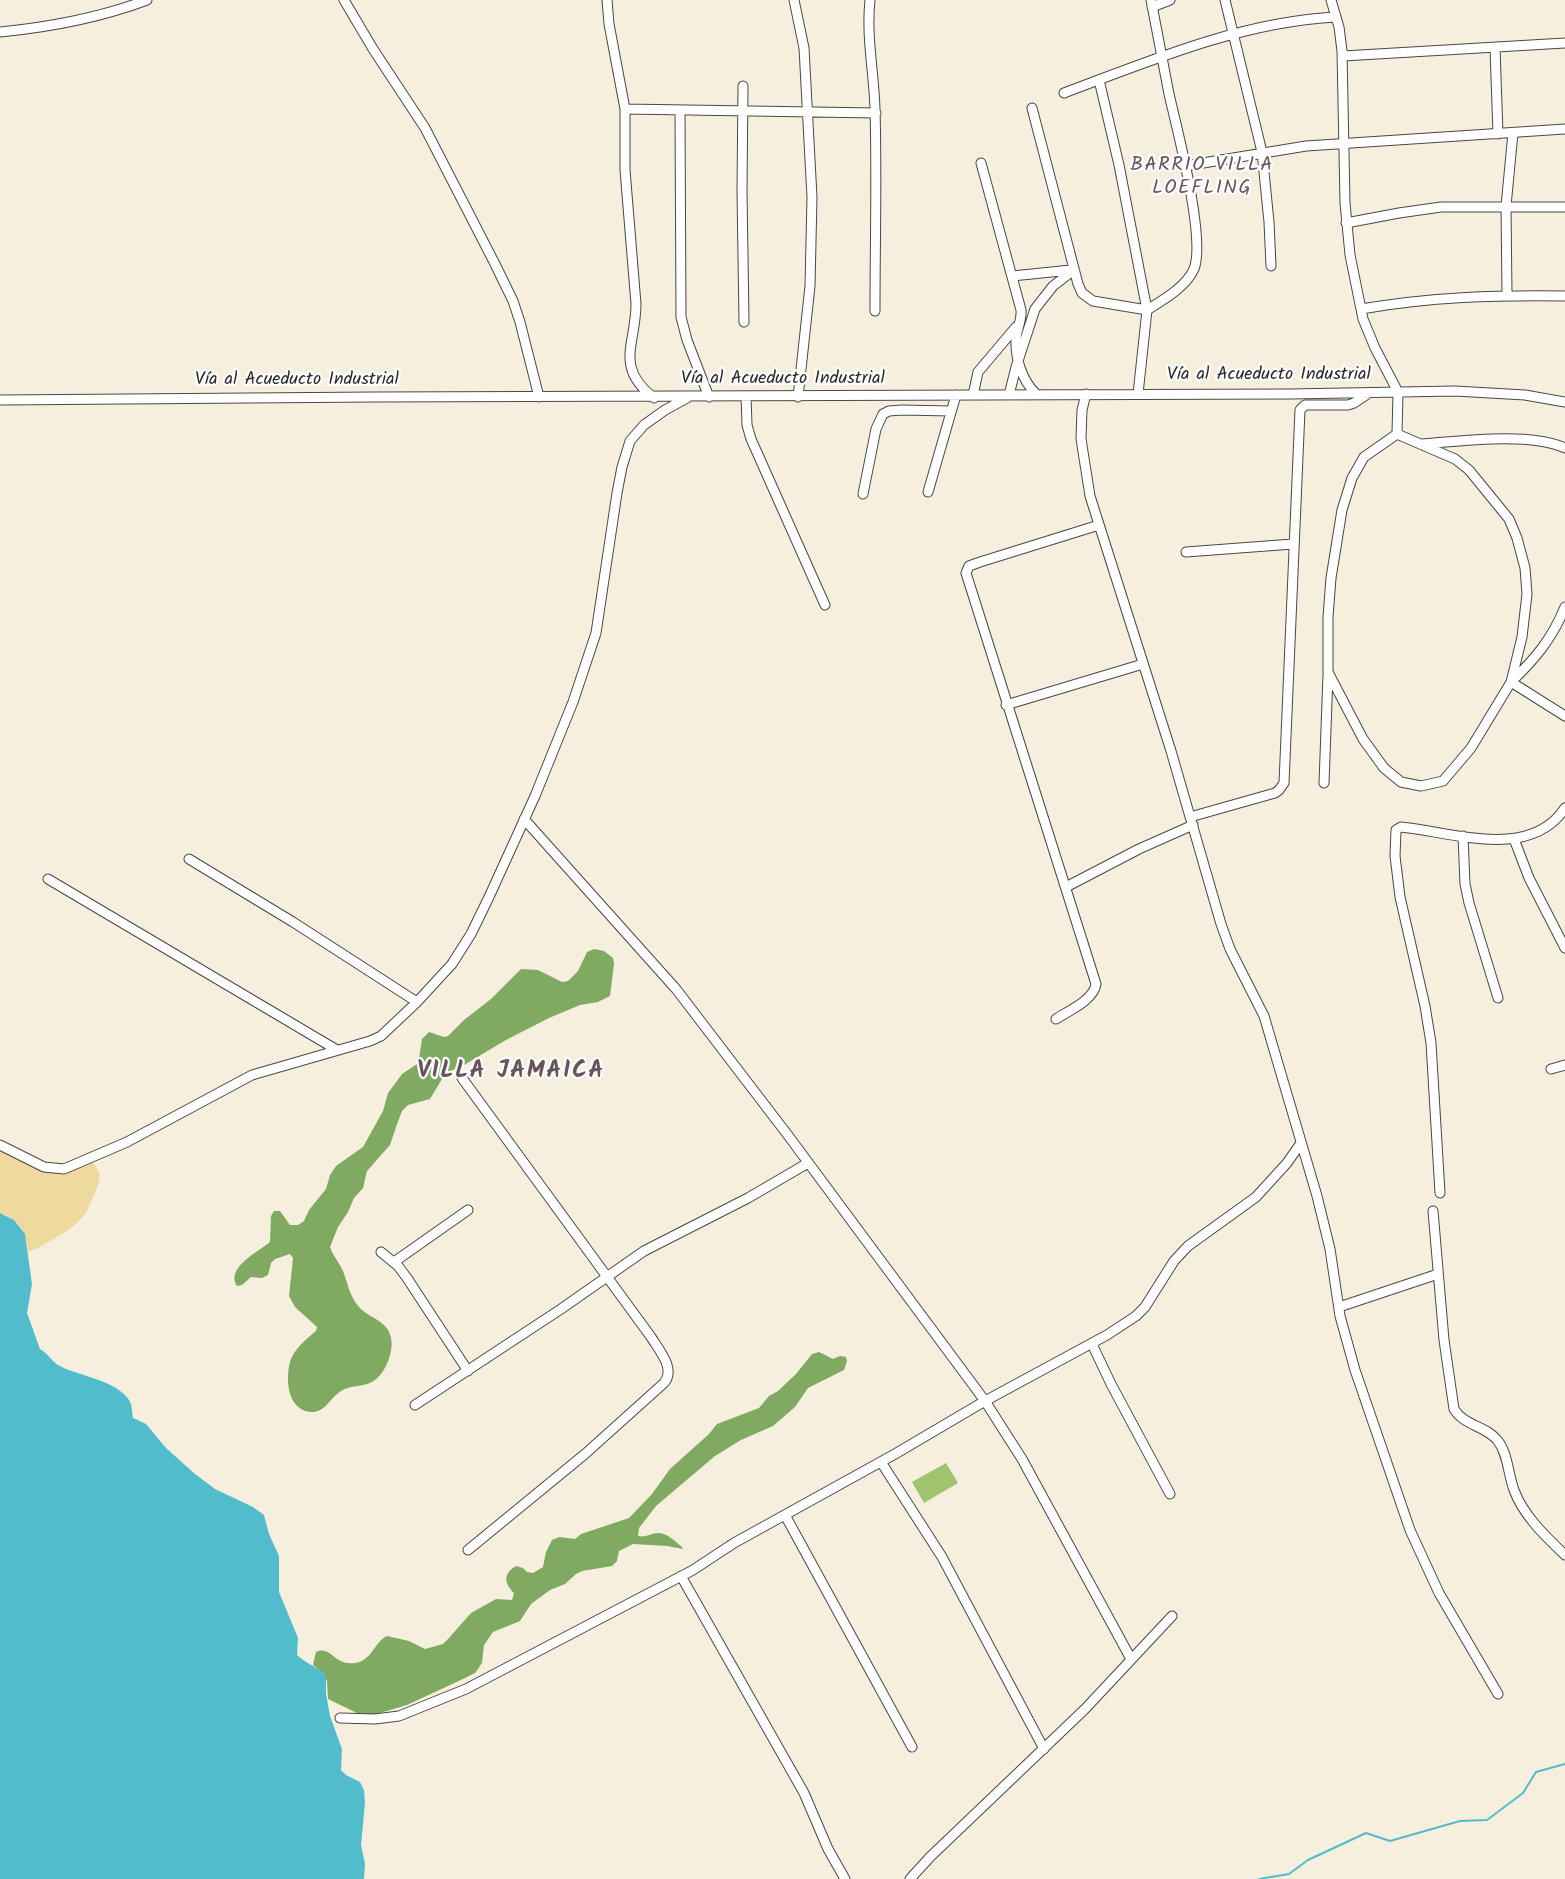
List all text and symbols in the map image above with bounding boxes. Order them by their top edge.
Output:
district label: BARRIO VILLA LOEFLING [1130,155,1274,202]
street label: Vía al Acueducto Industrial [1167,365,1371,387]
street label: Vía al Acueducto Industrial [681,369,885,391]
street label: Vía al Acueducto Industrial [195,370,399,392]
district label: VILLA JAMAICA [417,1059,605,1087]

